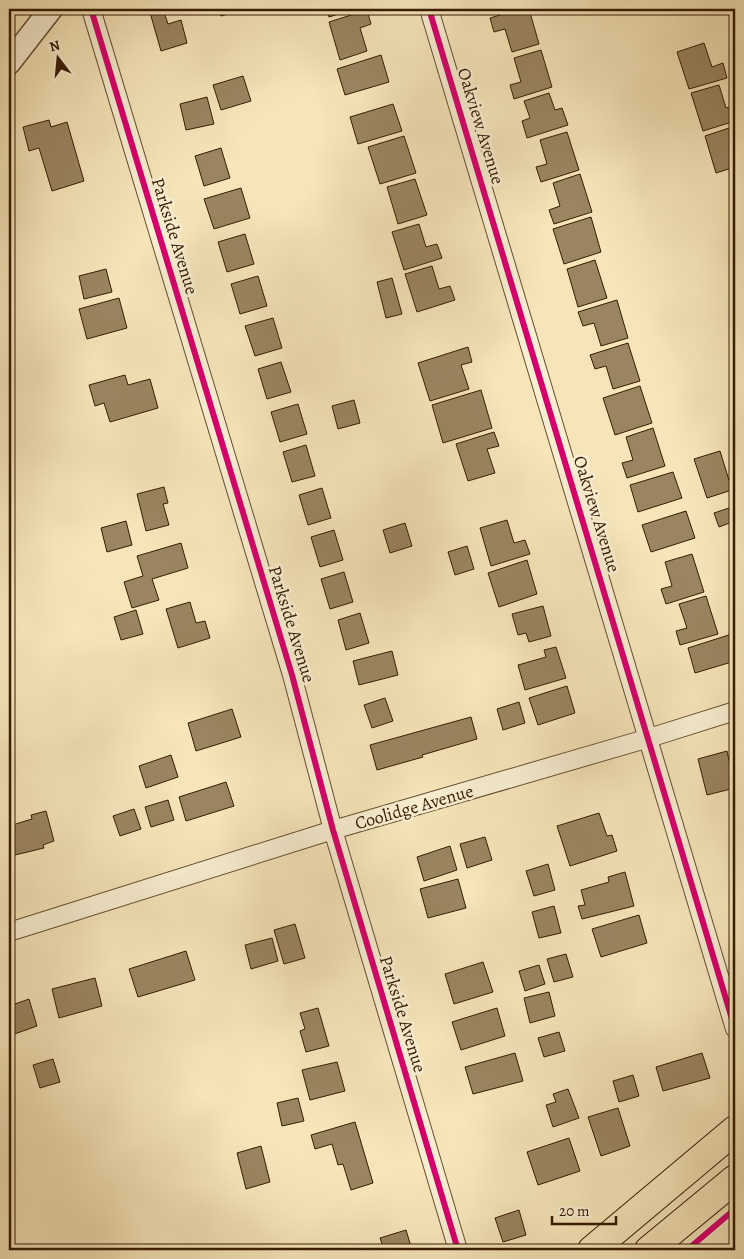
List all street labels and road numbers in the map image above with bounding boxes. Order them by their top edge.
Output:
street label: Oakview Avenue [452,65,510,187]
street label: Parkside Avenue [146,175,204,297]
street label: Oakview Avenue [568,453,626,575]
street label: Parkside Avenue [263,563,321,685]
street label: Coolidge Avenue [352,779,476,835]
street label: Parkside Avenue [374,953,432,1075]

